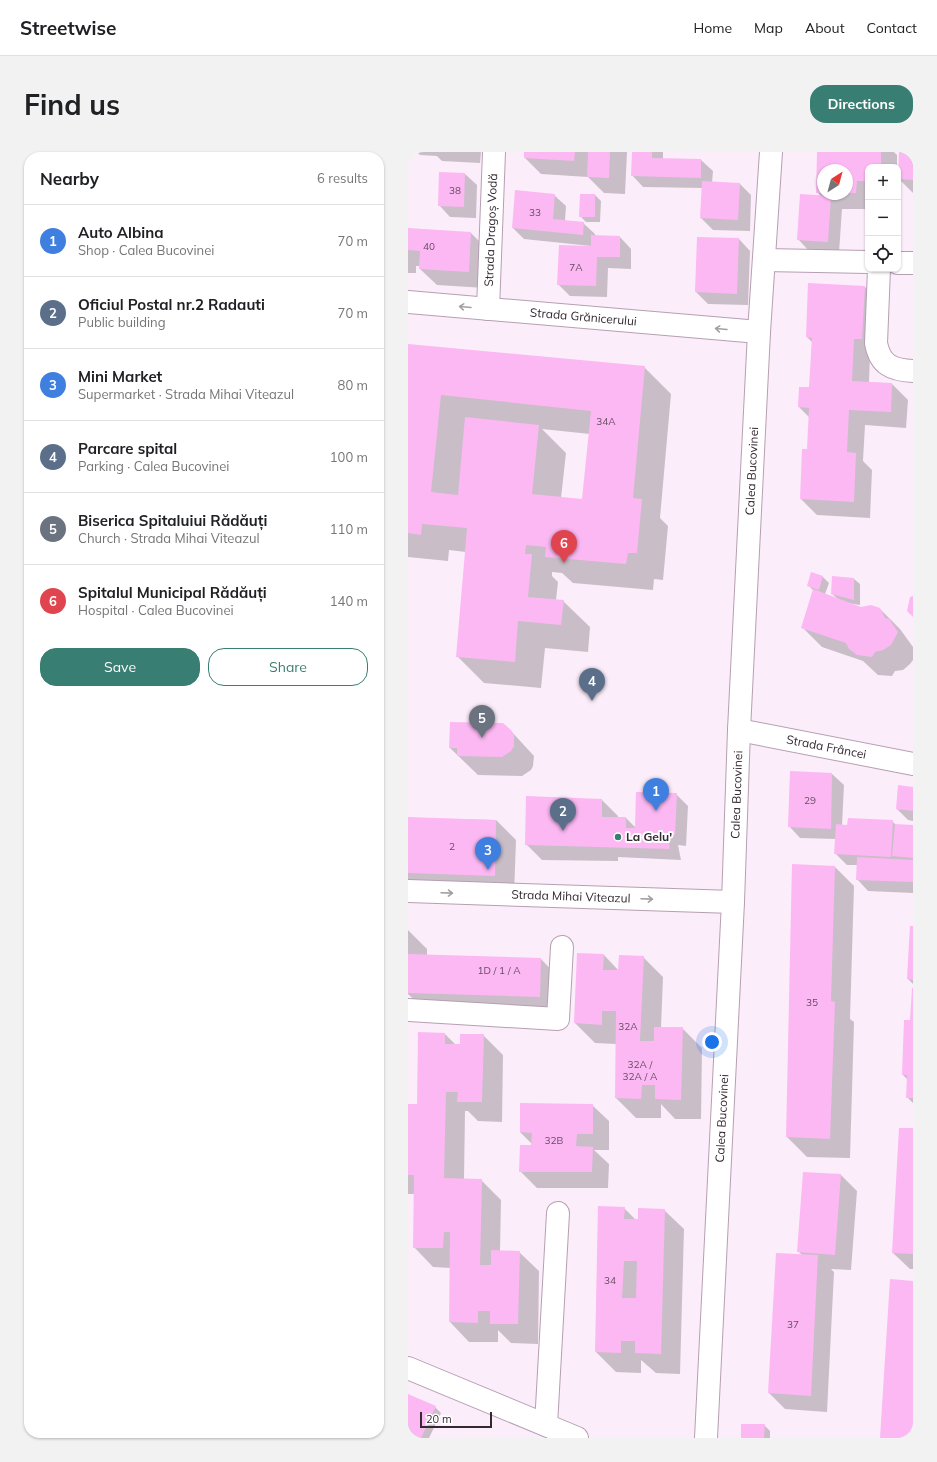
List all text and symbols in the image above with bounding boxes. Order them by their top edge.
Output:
text: Streetwise [20,16,116,40]
text: Home [693,19,732,37]
text: Map [754,19,783,37]
text: About [805,19,845,37]
text: Contact [867,19,917,37]
button: Directions [810,85,913,123]
text: Find us [24,87,120,122]
north arrow [817,164,853,200]
map controls [865,164,901,272]
button: + [865,164,901,200]
text: Nearby [40,168,99,189]
text: 6 results [317,170,368,186]
street label: Strada Dragoș Vodă [481,173,500,287]
house number: 38 [449,184,461,197]
button: − [865,200,901,236]
house number: 33 [529,206,541,219]
text: Auto Albina [78,223,164,242]
text: 1 [49,233,57,249]
text: 70 m [338,233,368,249]
button: locate [865,236,901,272]
house number: 40 [423,240,435,253]
text: Shop · Calea Bucovinei [78,242,214,258]
house number: 7A [569,261,583,274]
text: Oficiul Postal nr.2 Radauti [78,295,265,314]
one-way arrow [459,303,472,311]
street label: Strada Grănicerului [529,304,638,329]
text: 2 [49,305,57,321]
text: 70 m [338,305,368,321]
text: Public building [78,314,166,330]
one-way arrow [715,325,728,332]
text: Mini Market [78,367,162,386]
text: 3 [49,377,57,393]
text: 80 m [338,377,368,393]
text: Supermarket · Strada Mihai Viteazul [78,386,294,402]
house number: 34A [596,415,616,428]
street label: Calea Bucovinei [742,426,761,516]
text: Parcare spital [78,439,177,458]
text: 4 [49,449,57,465]
text: 100 m [330,449,368,465]
text: Parking · Calea Bucovinei [78,458,229,474]
text: Biserica Spitaluiui Rădăuți [78,511,267,530]
text: 5 [49,521,57,537]
text: 110 m [330,521,368,537]
text: Church · Strada Mihai Viteazul [78,530,260,546]
pin: 6 [551,530,577,563]
text: Spitalul Municipal Rădăuți [78,583,267,602]
text: 6 [49,593,57,609]
text: 140 m [330,593,368,609]
text: Hospital · Calea Bucovinei [78,602,234,618]
button: Save [40,648,200,686]
button: Share [208,648,368,686]
pin: 4 [579,668,605,701]
pin: 5 [469,705,495,738]
street label: Strada Frâncei [785,731,868,762]
street label: Calea Bucovinei [727,750,745,839]
pin: 1 [643,778,669,811]
house number: 29 [804,794,816,807]
pin: 2 [550,798,576,831]
place label: La Gelu' [626,829,672,844]
marker: La Gelu' [613,832,623,842]
pin: 3 [475,837,501,870]
house number: 2 [449,840,455,853]
street label: Strada Mihai Viteazul [511,887,631,906]
one-way arrow [440,889,453,896]
one-way arrow [640,896,653,903]
house number: 1D / 1 / A [478,964,521,977]
house number: 35 [806,996,818,1009]
house number: 32A [618,1020,638,1033]
your location [702,1032,722,1052]
house number: 32A / 32A / A [623,1058,658,1083]
street label: Calea Bucovinei [712,1074,731,1163]
house number: 32B [545,1134,564,1147]
house number: 34 [604,1274,616,1287]
house number: 37 [787,1318,799,1331]
scale bar [420,1410,492,1429]
text: 20 m [426,1412,452,1426]

